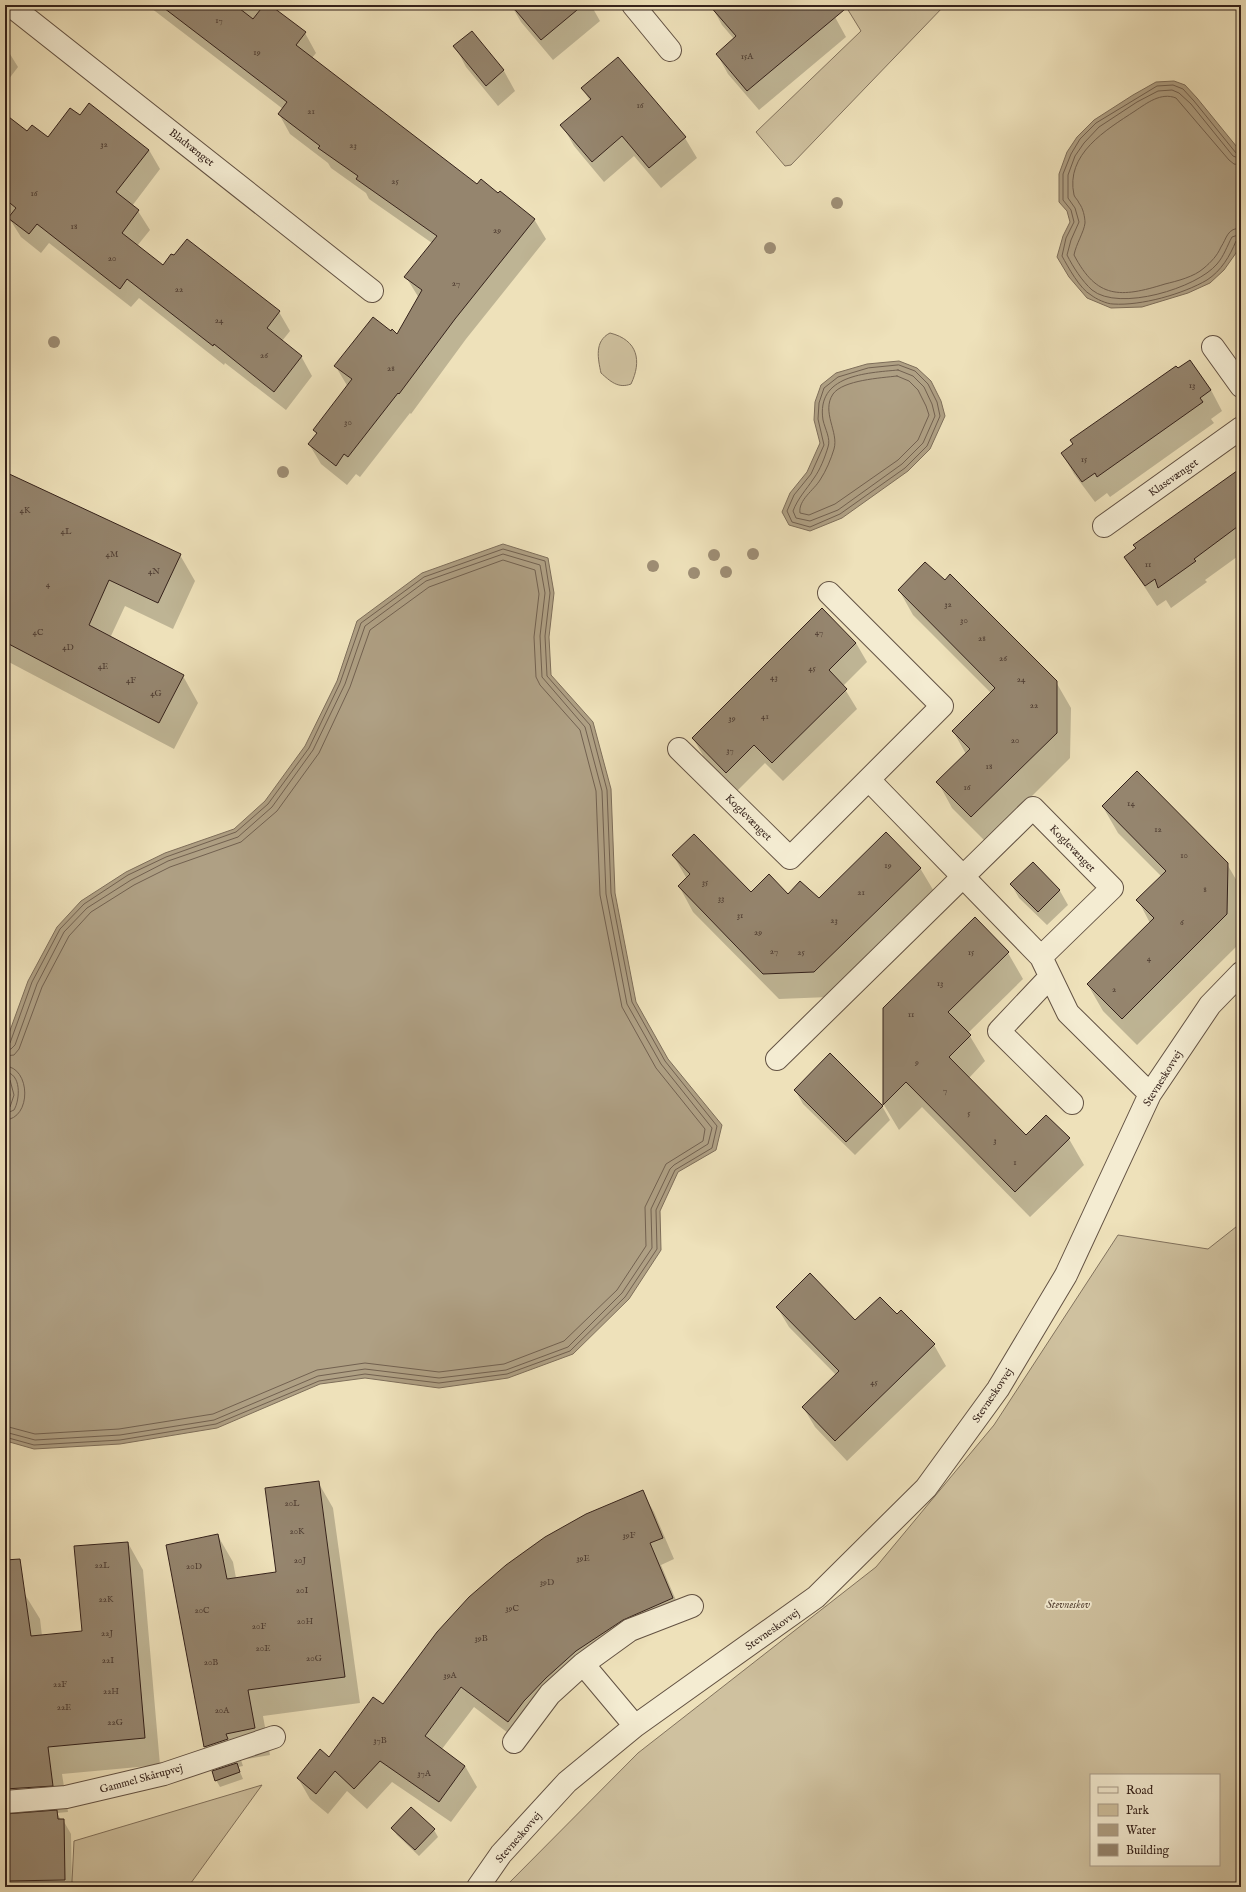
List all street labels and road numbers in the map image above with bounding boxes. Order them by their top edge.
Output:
street label: Bladvænget [166,126,217,170]
street label: Klasevænget [1146,456,1201,500]
street label: Koglevænget [722,791,775,844]
street label: Koglevænget [1046,822,1098,875]
street label: Stevneskovvej [1140,1048,1186,1109]
street label: Stevneskovvej [969,1365,1016,1426]
street label: Stevneskovvej [743,1606,802,1654]
street label: Gammel Skårupvej [98,1761,184,1797]
street label: Stevneskovvej [493,1809,545,1866]

